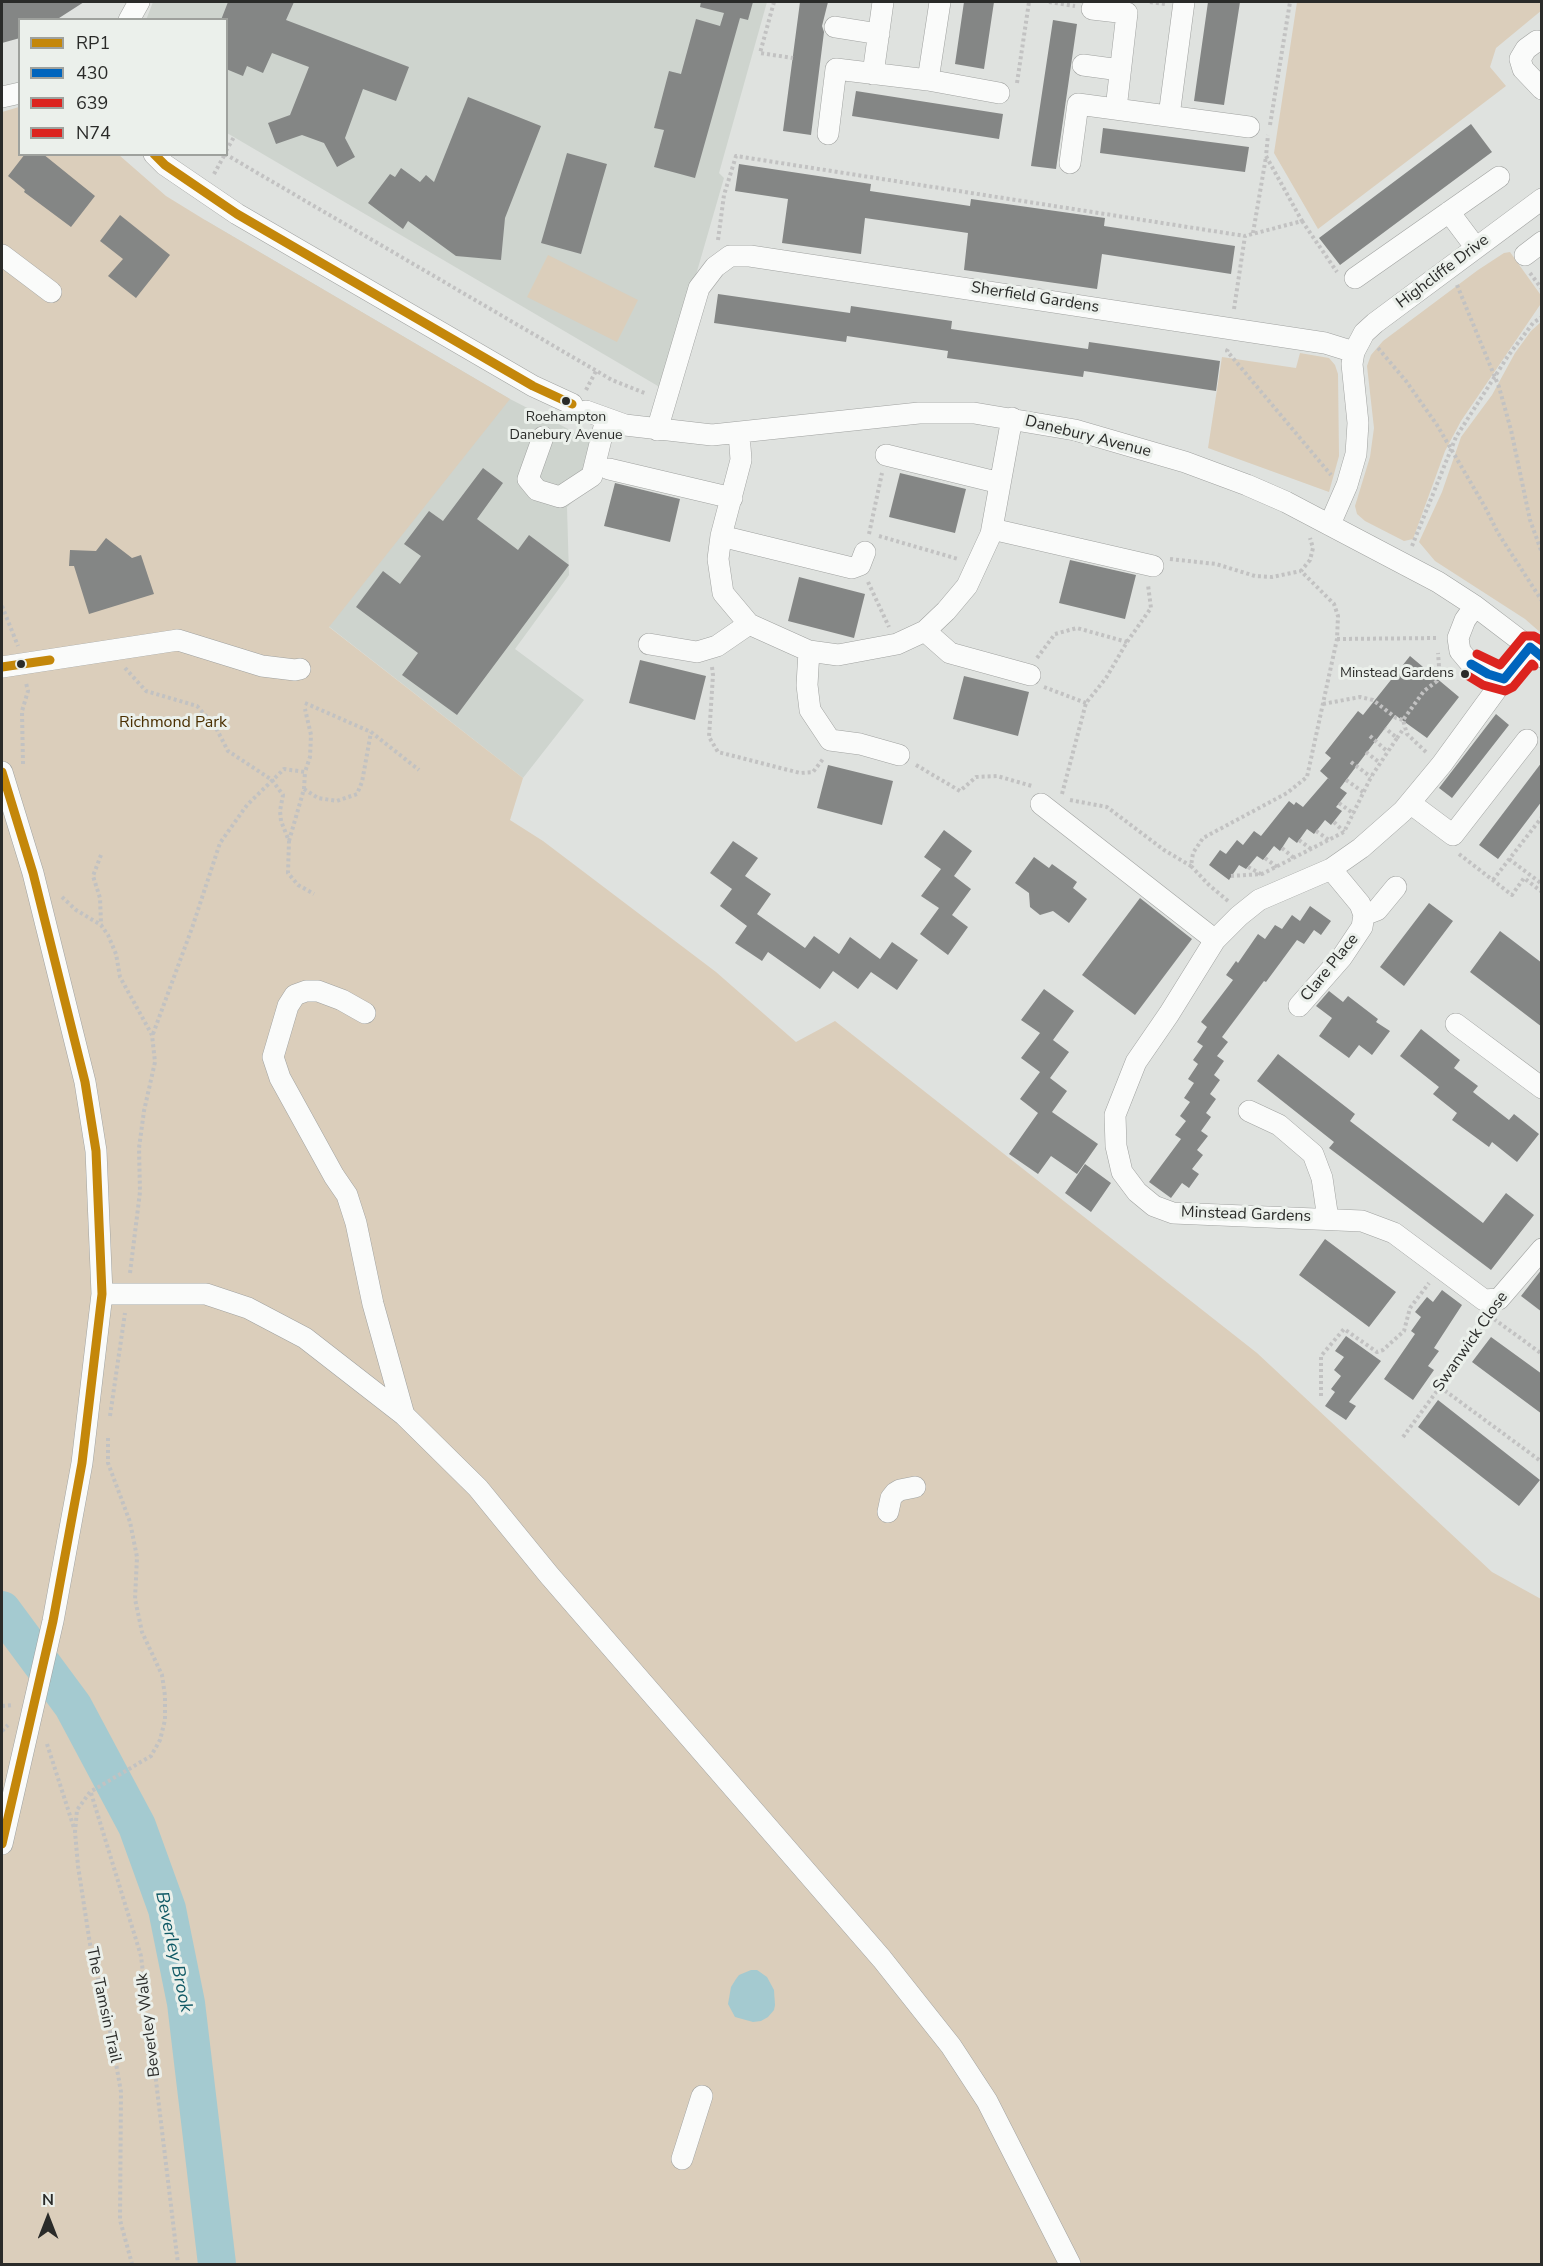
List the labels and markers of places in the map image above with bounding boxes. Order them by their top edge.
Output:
marker: Roehampton Danebury Avenue [560,395,572,407]
place label: Roehampton Danebury Avenue [509,410,623,442]
unlabelled marker [15,658,27,670]
place label: Minstead Gardens [1340,666,1454,682]
marker: Minstead Gardens [1459,668,1471,680]

